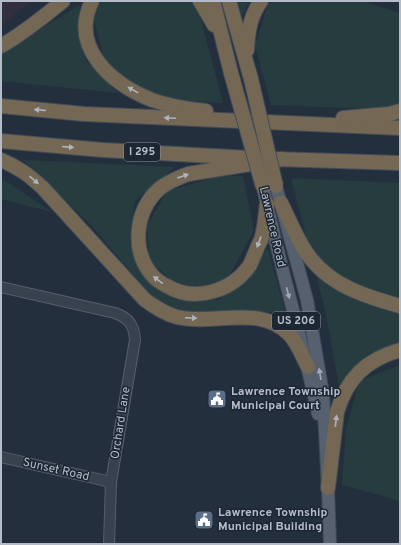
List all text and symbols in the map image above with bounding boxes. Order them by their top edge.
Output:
one-way arrow [127,87,139,94]
one-way arrow [34,107,46,114]
one-way arrow [164,114,176,121]
road number: I 295 [124,143,160,161]
one-way arrow [62,144,74,151]
one-way arrow [177,173,189,179]
one-way arrow [29,175,39,185]
street label: Lawrence Road [255,185,289,269]
one-way arrow [256,236,262,248]
one-way arrow [153,276,163,284]
one-way arrow [285,287,291,299]
road number: US 206 [272,312,320,330]
one-way arrow [185,315,198,321]
one-way arrow [317,368,323,380]
place label: Lawrence Township Municipal Court [231,384,341,414]
street label: Orchard Lane [107,386,135,460]
public building icon: Lawrence Township Municipal Court [206,388,228,410]
one-way arrow [333,415,340,427]
street label: Sunset Road [21,455,91,485]
place label: Lawrence Township Municipal Building [218,505,328,535]
public building icon: Lawrence Township Municipal Building [193,509,215,531]

